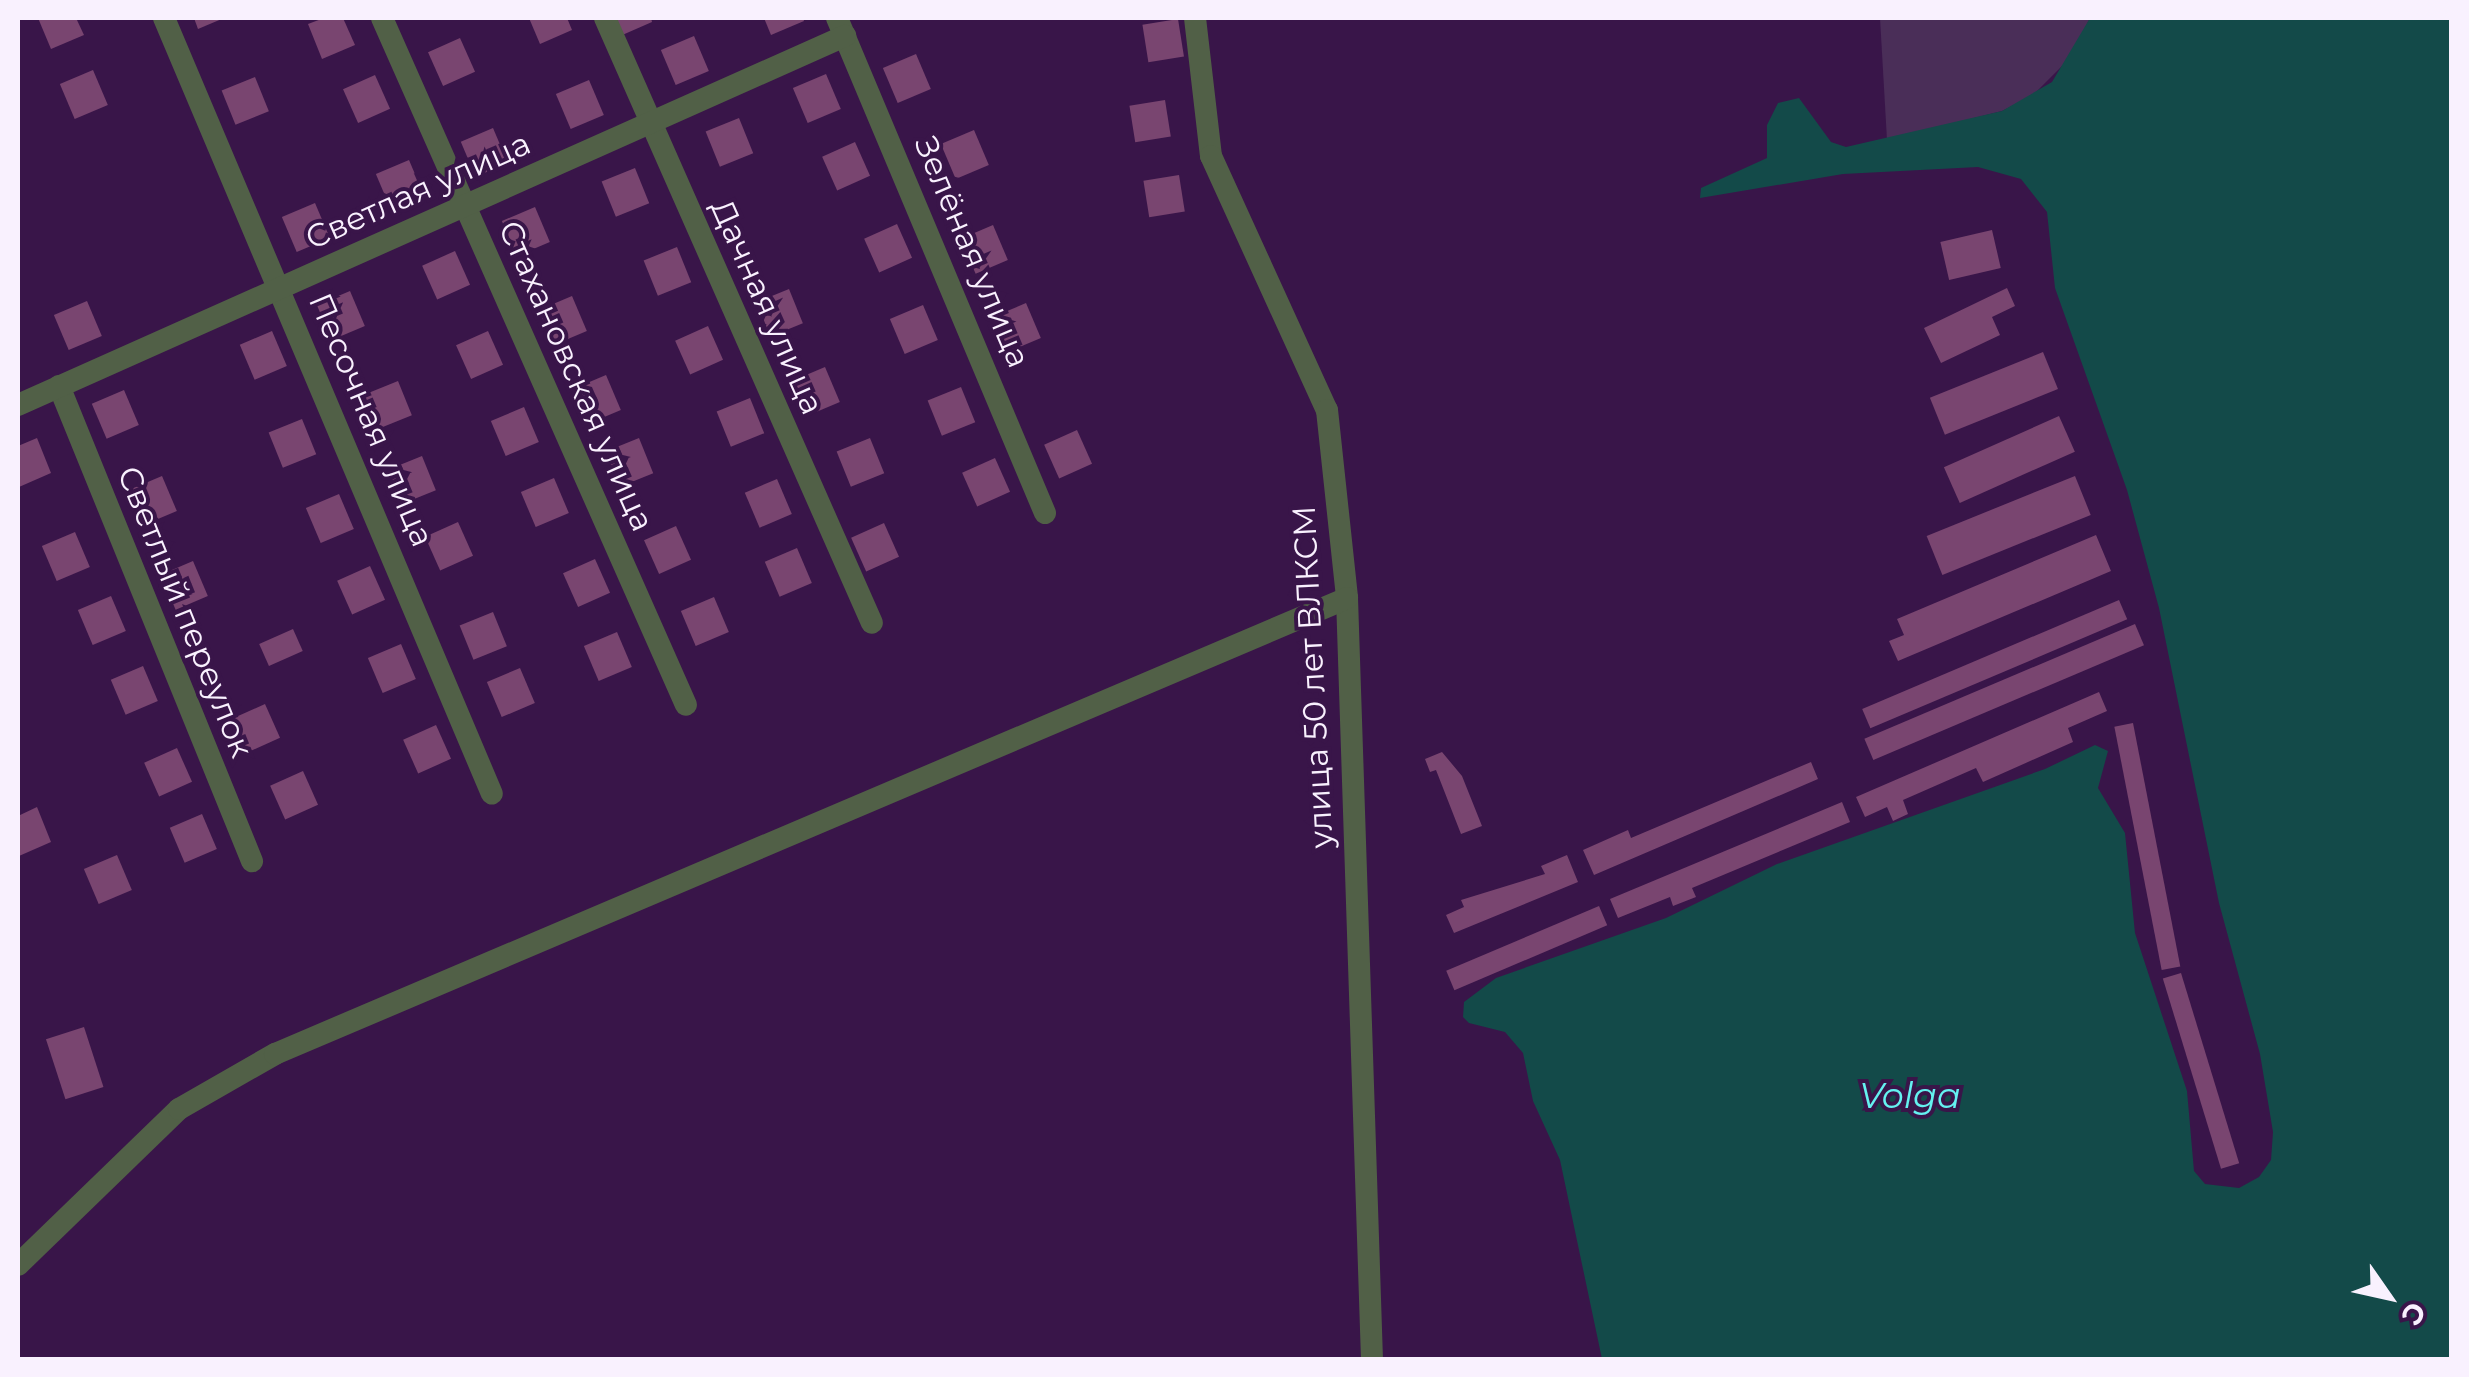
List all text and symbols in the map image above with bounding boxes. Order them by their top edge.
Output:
street label: Светлая улица [300,124,536,258]
street label: Зелёная улица [906,131,1038,373]
street label: Дачная улица [702,194,832,420]
street label: Стахановская улица [490,215,662,537]
street label: Песочная улица [300,288,442,552]
street label: Светлый переулок [109,461,261,763]
street label: улица 50 лет ВЛКСМ [1285,505,1341,849]
water label: Volga [1859,1075,1961,1117]
north arrow [2339,1247,2439,1347]
text: С [2394,1296,2434,1332]

